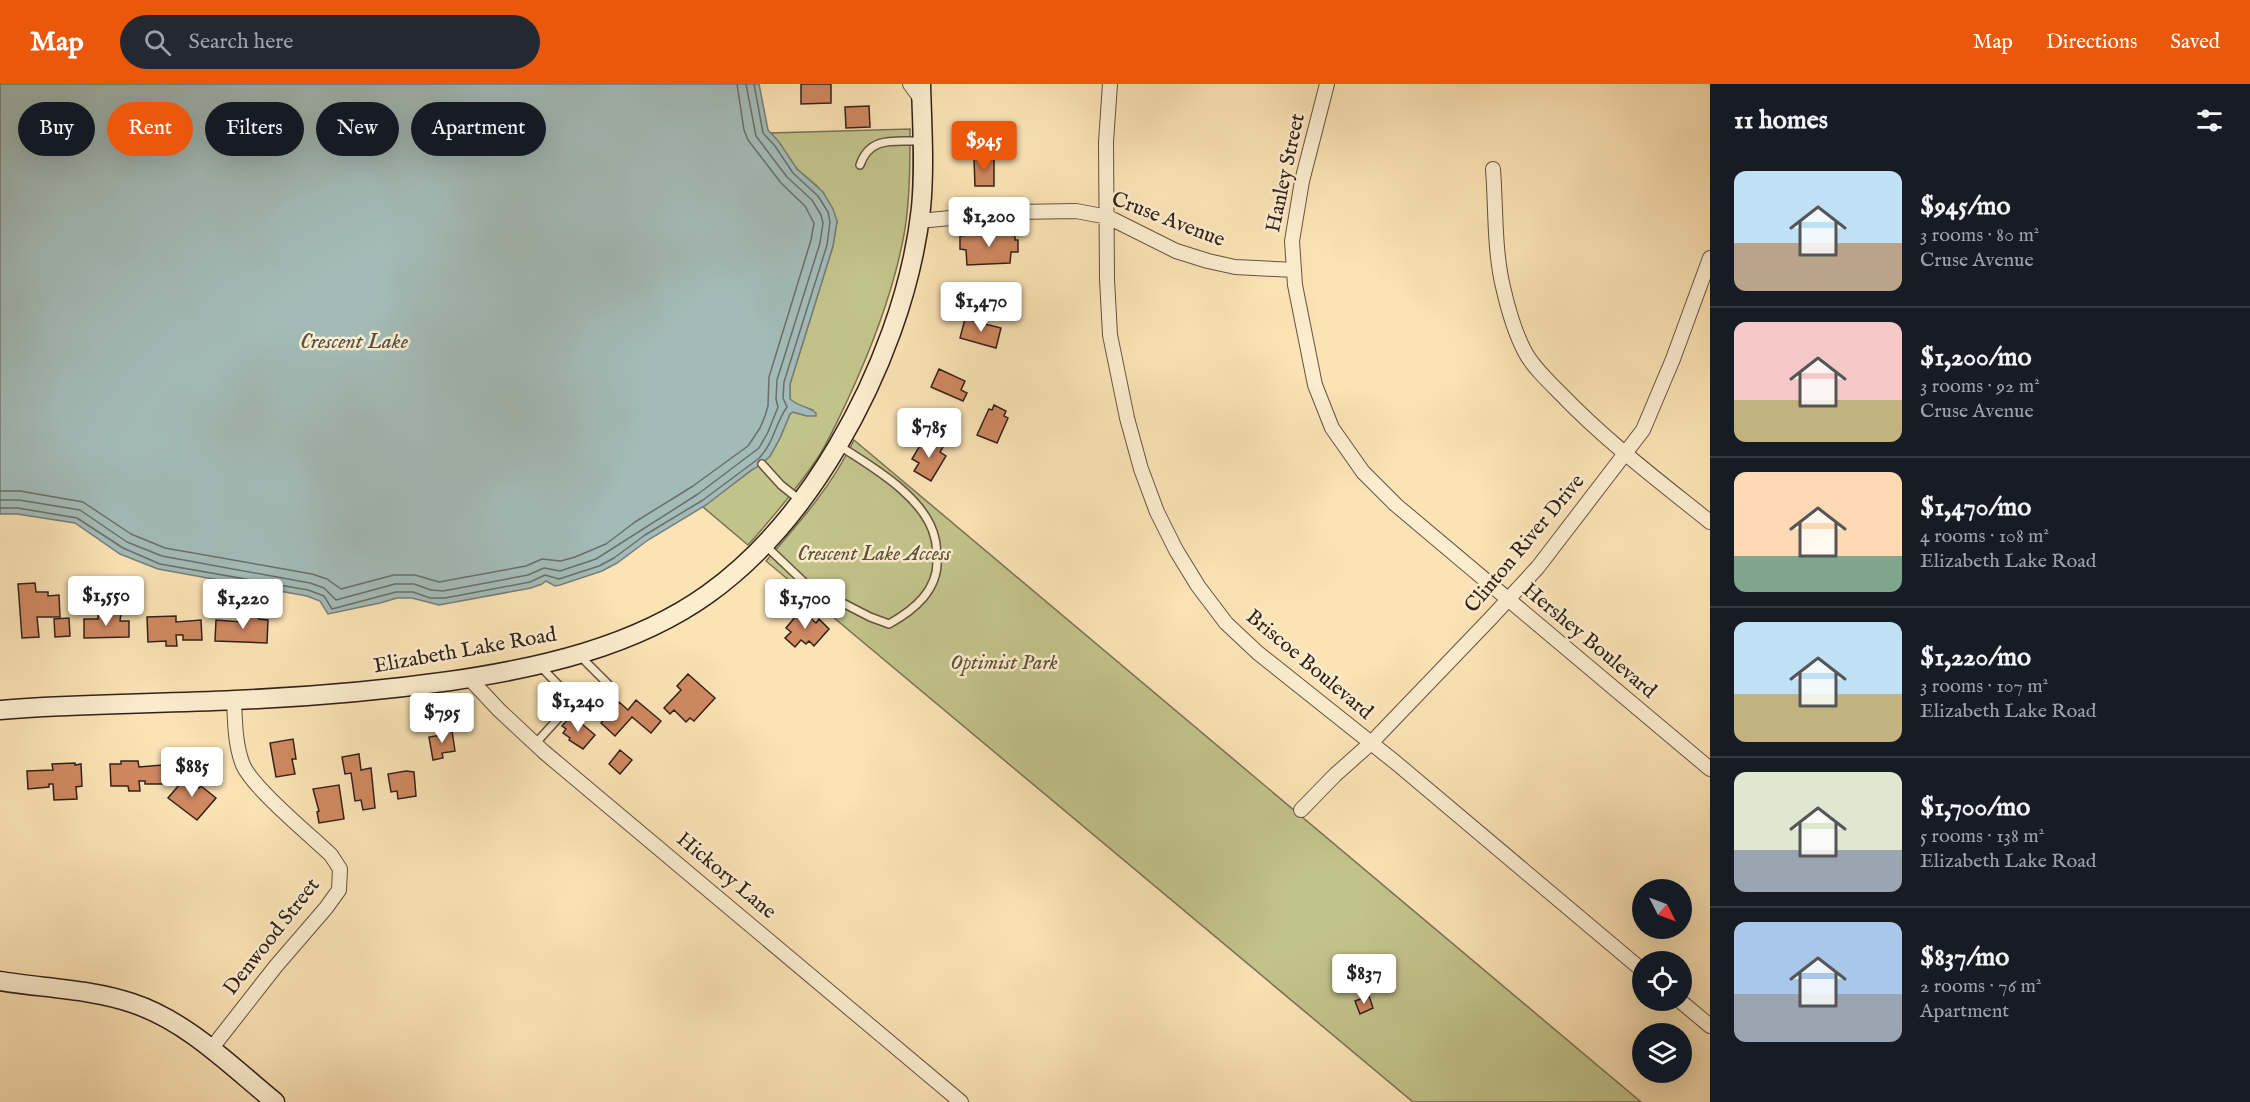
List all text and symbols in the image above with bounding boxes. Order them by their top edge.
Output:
search box [120,15,540,69]
text: Map [30,25,84,60]
icon: search [141,26,174,59]
text: Search here [189,28,293,56]
text: Map [1973,29,2013,56]
text: Directions [2046,29,2137,56]
text: Saved [2170,29,2220,56]
chip: Buy [18,102,95,156]
chip: Rent [107,102,193,156]
chip: Filters [205,102,304,156]
chip: New [316,102,399,156]
chip: Apartment [411,102,546,156]
text: 11 homes [1734,104,1828,137]
icon: filters [2193,104,2226,137]
street label: Hanley Street [1260,111,1312,235]
pin: $945 [948,121,1020,172]
text: $945 [966,128,1002,153]
street label: Cruse Avenue [1107,186,1229,254]
text: $945/mo [1920,190,2011,223]
icon: home [1782,195,1854,267]
pin: $1,200 [940,197,1038,248]
text: $1,200 [963,204,1015,229]
text: 3 rooms · 80 m² [1920,223,2039,248]
text: Cruse Avenue [1920,248,2034,273]
pin: $1,470 [932,282,1030,333]
text: $1,470 [955,289,1007,314]
water label: Crescent Lake [300,328,409,356]
text: $1,200/mo [1920,341,2032,374]
icon: home [1782,346,1854,418]
text: 3 rooms · 92 m² [1920,374,2040,399]
text: Cruse Avenue [1920,399,2034,424]
pin: $785 [893,408,965,459]
text: $785 [911,415,947,440]
street label: Clinton River Drive [1459,469,1591,619]
text: $1,470/mo [1920,491,2031,524]
icon: home [1782,496,1854,568]
text: 4 rooms · 108 m² [1920,524,2049,549]
park label: Crescent Lake Access [797,541,952,568]
text: Elizabeth Lake Road [1920,549,2097,574]
pin: $1,550 [57,576,155,627]
street label: Hershey Boulevard [1516,577,1662,705]
pin: $1,220 [194,579,292,630]
pin: $1,700 [756,579,854,630]
text: $1,550 [82,583,130,608]
text: $1,220 [217,586,269,611]
text: $1,700 [779,586,831,611]
street label: Briscoe Boulevard [1240,604,1379,727]
street label: Elizabeth Lake Road [371,621,559,680]
text: $1,220/mo [1920,641,2031,674]
icon: home [1782,646,1854,718]
park label: Optimist Park [950,650,1058,677]
text: 3 rooms · 107 m² [1920,674,2048,699]
pin: $1,240 [529,682,627,733]
text: $1,240 [552,689,604,714]
pin: $795 [406,693,478,744]
text: Elizabeth Lake Road [1920,699,2097,724]
text: $795 [424,700,460,725]
pin: $885 [156,747,228,798]
text: $885 [175,754,209,779]
text: $1,700/mo [1920,791,2030,824]
icon: home [1782,796,1854,868]
text: 5 rooms · 138 m² [1920,824,2044,849]
street label: Hickory Lane [670,826,782,926]
text: Elizabeth Lake Road [1920,849,2097,874]
street label: Denwood Street [218,873,326,1001]
north arrow [1632,879,1692,939]
map controls [1632,879,1692,1083]
text: $837/mo [1920,941,2009,974]
icon: home [1782,946,1854,1018]
button: locate [1632,951,1692,1011]
pin: $837 [1328,954,1400,1005]
text: $837 [1346,961,1382,986]
text: 2 rooms · 76 m² [1920,974,2041,999]
text: Apartment [1920,999,2009,1024]
button: layers [1632,1023,1692,1083]

